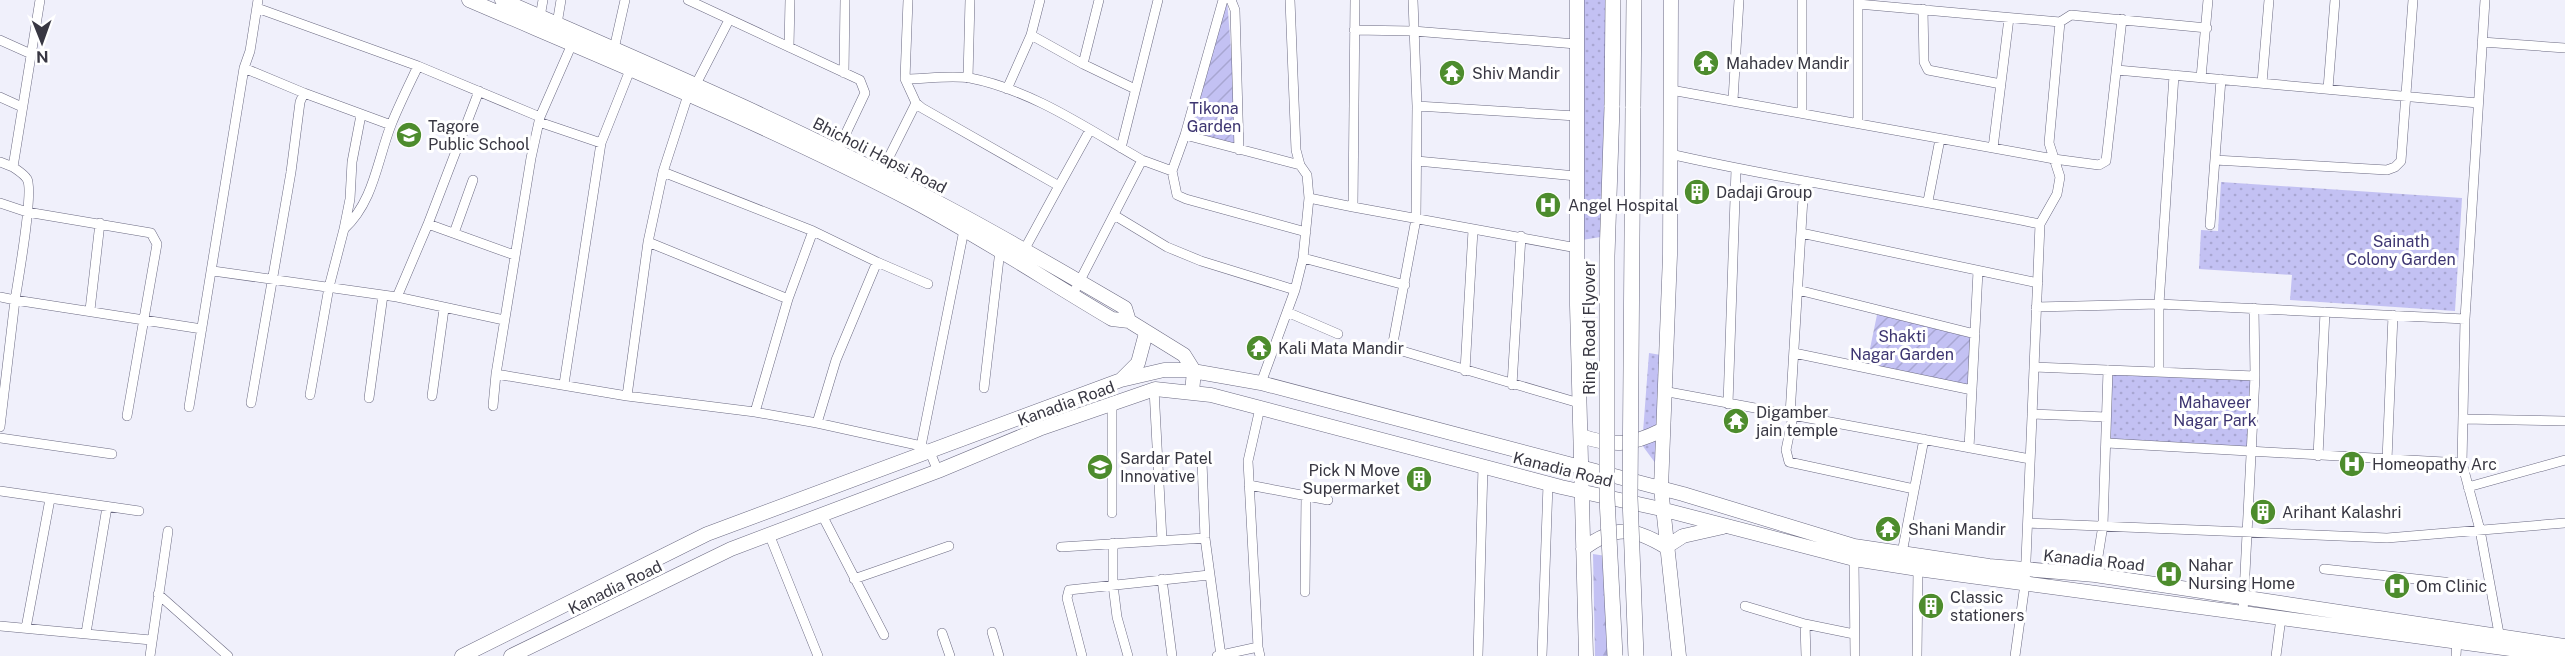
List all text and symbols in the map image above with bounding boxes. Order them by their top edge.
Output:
north arrow [12,12,72,72]
text: N [36,47,49,66]
temple icon: Mahadev Mandir [1691,48,1721,78]
place label: Mahadev Mandir [1726,54,1850,73]
temple icon: Shiv Mandir [1437,58,1467,88]
place label: Shiv Mandir [1472,64,1560,83]
park label: Tikona Garden [1187,99,1241,136]
street label: Bhicholi Hapsi Road [810,113,950,197]
place label: Tagore Public School [428,117,530,154]
school or university icon: Tagore Public School [394,120,424,150]
building icon: Dadaji Group [1682,177,1712,207]
place label: Dadaji Group [1716,183,1812,202]
hospital icon: Angel Hospital [1533,190,1563,220]
place label: Angel Hospital [1568,196,1679,215]
park label: Sainath Colony Garden [2346,232,2456,269]
street label: Ring Road Flyover [1580,261,1599,395]
park label: Shakti Nagar Garden [1850,327,1954,364]
temple icon: Kali Mata Mandir [1244,333,1274,363]
place label: Kali Mata Mandir [1278,339,1404,358]
street label: Kanadia Road [1015,377,1117,430]
park label: Mahaveer Nagar Park [2173,393,2257,430]
place label: Digamber jain temple [1755,403,1838,440]
temple icon: Digamber jain temple [1721,406,1751,436]
street label: Kanadia Road [1511,448,1615,491]
place label: Sardar Patel Innovative [1120,449,1213,486]
hospital icon: Homeopathy Arc [2337,449,2367,479]
school or university icon: Sardar Patel Innovative [1085,452,1115,482]
place label: Homeopathy Arc [2372,455,2497,474]
place label: Pick N Move Supermarket [1303,461,1400,498]
building icon: Pick N Move Supermarket [1404,464,1434,494]
building icon: Arihant Kalashri [2248,497,2278,527]
place label: Arihant Kalashri [2282,503,2401,522]
temple icon: Shani Mandir [1873,514,1903,544]
place label: Shani Mandir [1908,520,2006,539]
street label: Kanadia Road [2042,546,2146,575]
place label: Nahar Nursing Home [2188,556,2295,593]
street label: Kanadia Road [565,557,665,618]
hospital icon: Nahar Nursing Home [2154,559,2184,589]
hospital icon: Om Clinic [2382,571,2412,601]
place label: Om Clinic [2416,577,2487,596]
place label: Classic stationers [1950,588,2024,625]
building icon: Classic stationers [1916,591,1946,621]

